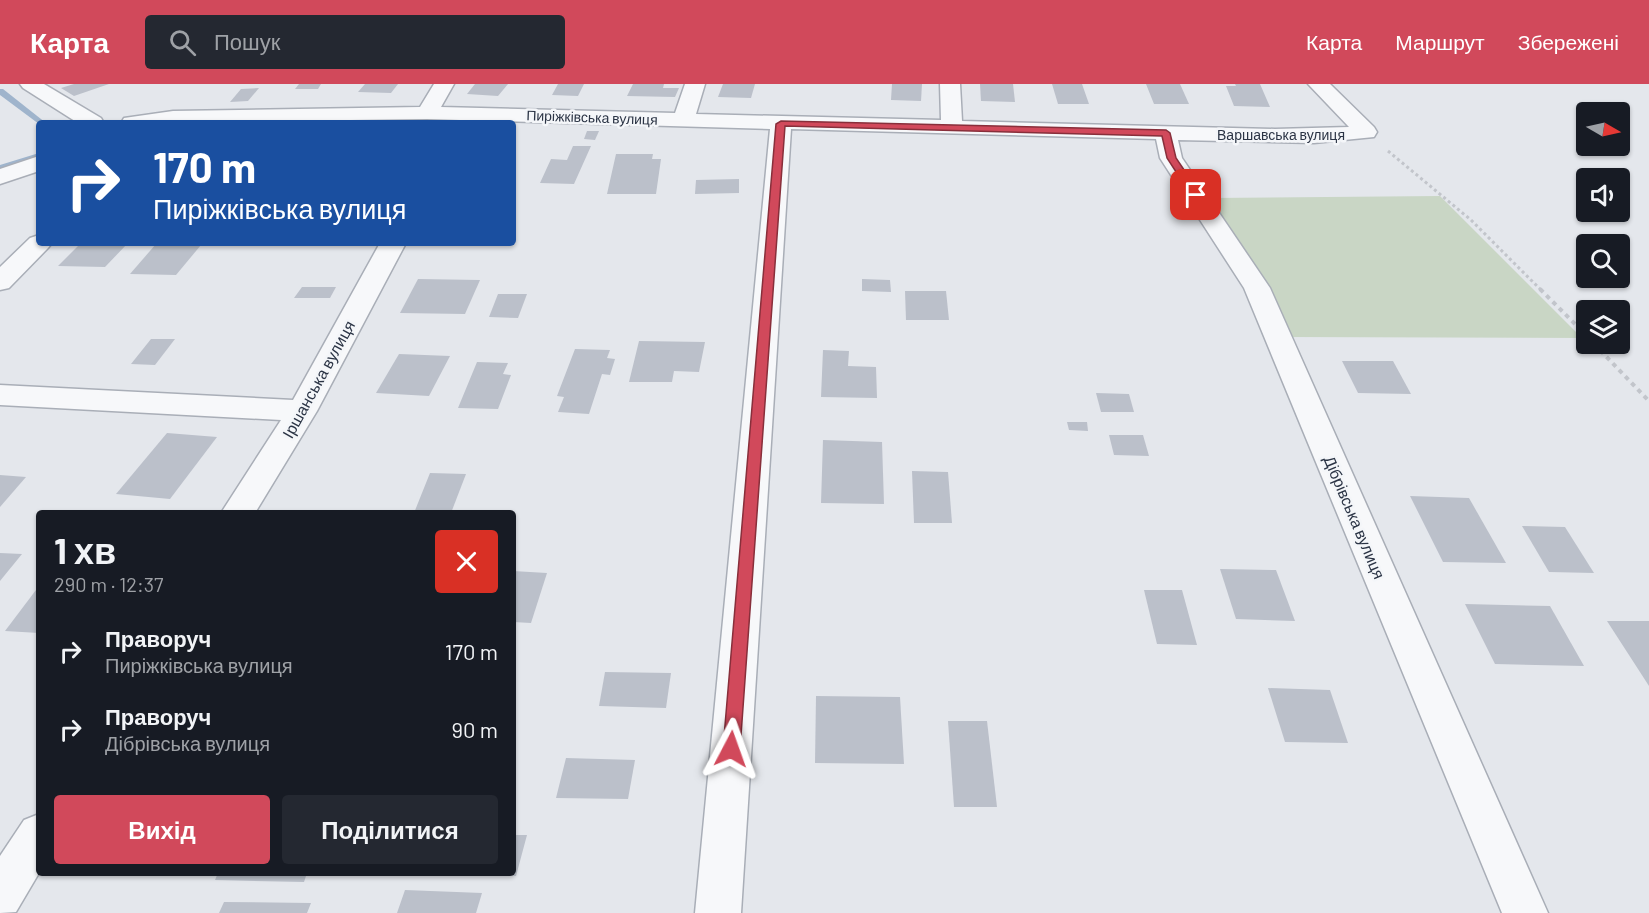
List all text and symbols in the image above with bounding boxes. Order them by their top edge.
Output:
search box [145,15,565,69]
text: Карта [30,25,109,59]
icon: search [166,26,199,59]
text: Пошук [214,28,280,54]
text: Карта [1306,29,1362,54]
text: Маршрут [1395,29,1485,54]
text: Збережені [1518,29,1619,54]
north arrow [1576,102,1630,156]
map controls [1576,102,1630,354]
street label: Пиріжківська вулиця [526,106,658,128]
street label: Варшавська вулиця [1217,126,1345,143]
text: 170 m [153,141,256,191]
icon: right [54,144,132,222]
button: sound [1576,168,1630,222]
pin [1170,169,1221,220]
icon: arrive [1179,178,1212,211]
text: Пиріжківська вулиця [153,192,406,224]
button: search [1576,234,1630,288]
button: layers [1576,300,1630,354]
street label: Іршанська вулиця [278,317,358,441]
street label: Дібрівська вулиця [1320,453,1390,581]
text: 1 хв [54,528,116,571]
button: close [435,530,498,593]
text: 290 m · 12:37 [54,572,163,596]
text: Праворуч [105,625,211,651]
icon: right [54,635,87,668]
text: 170 m [445,638,498,664]
text: Пиріжківська вулиця [105,653,293,677]
text: Праворуч [105,703,211,729]
icon: right [54,713,87,746]
text: 90 m [452,716,498,742]
position arrow [699,717,763,781]
text: Дібрівська вулиця [105,731,270,755]
button: Вихід [54,795,270,864]
button: Поділитися [282,795,498,864]

